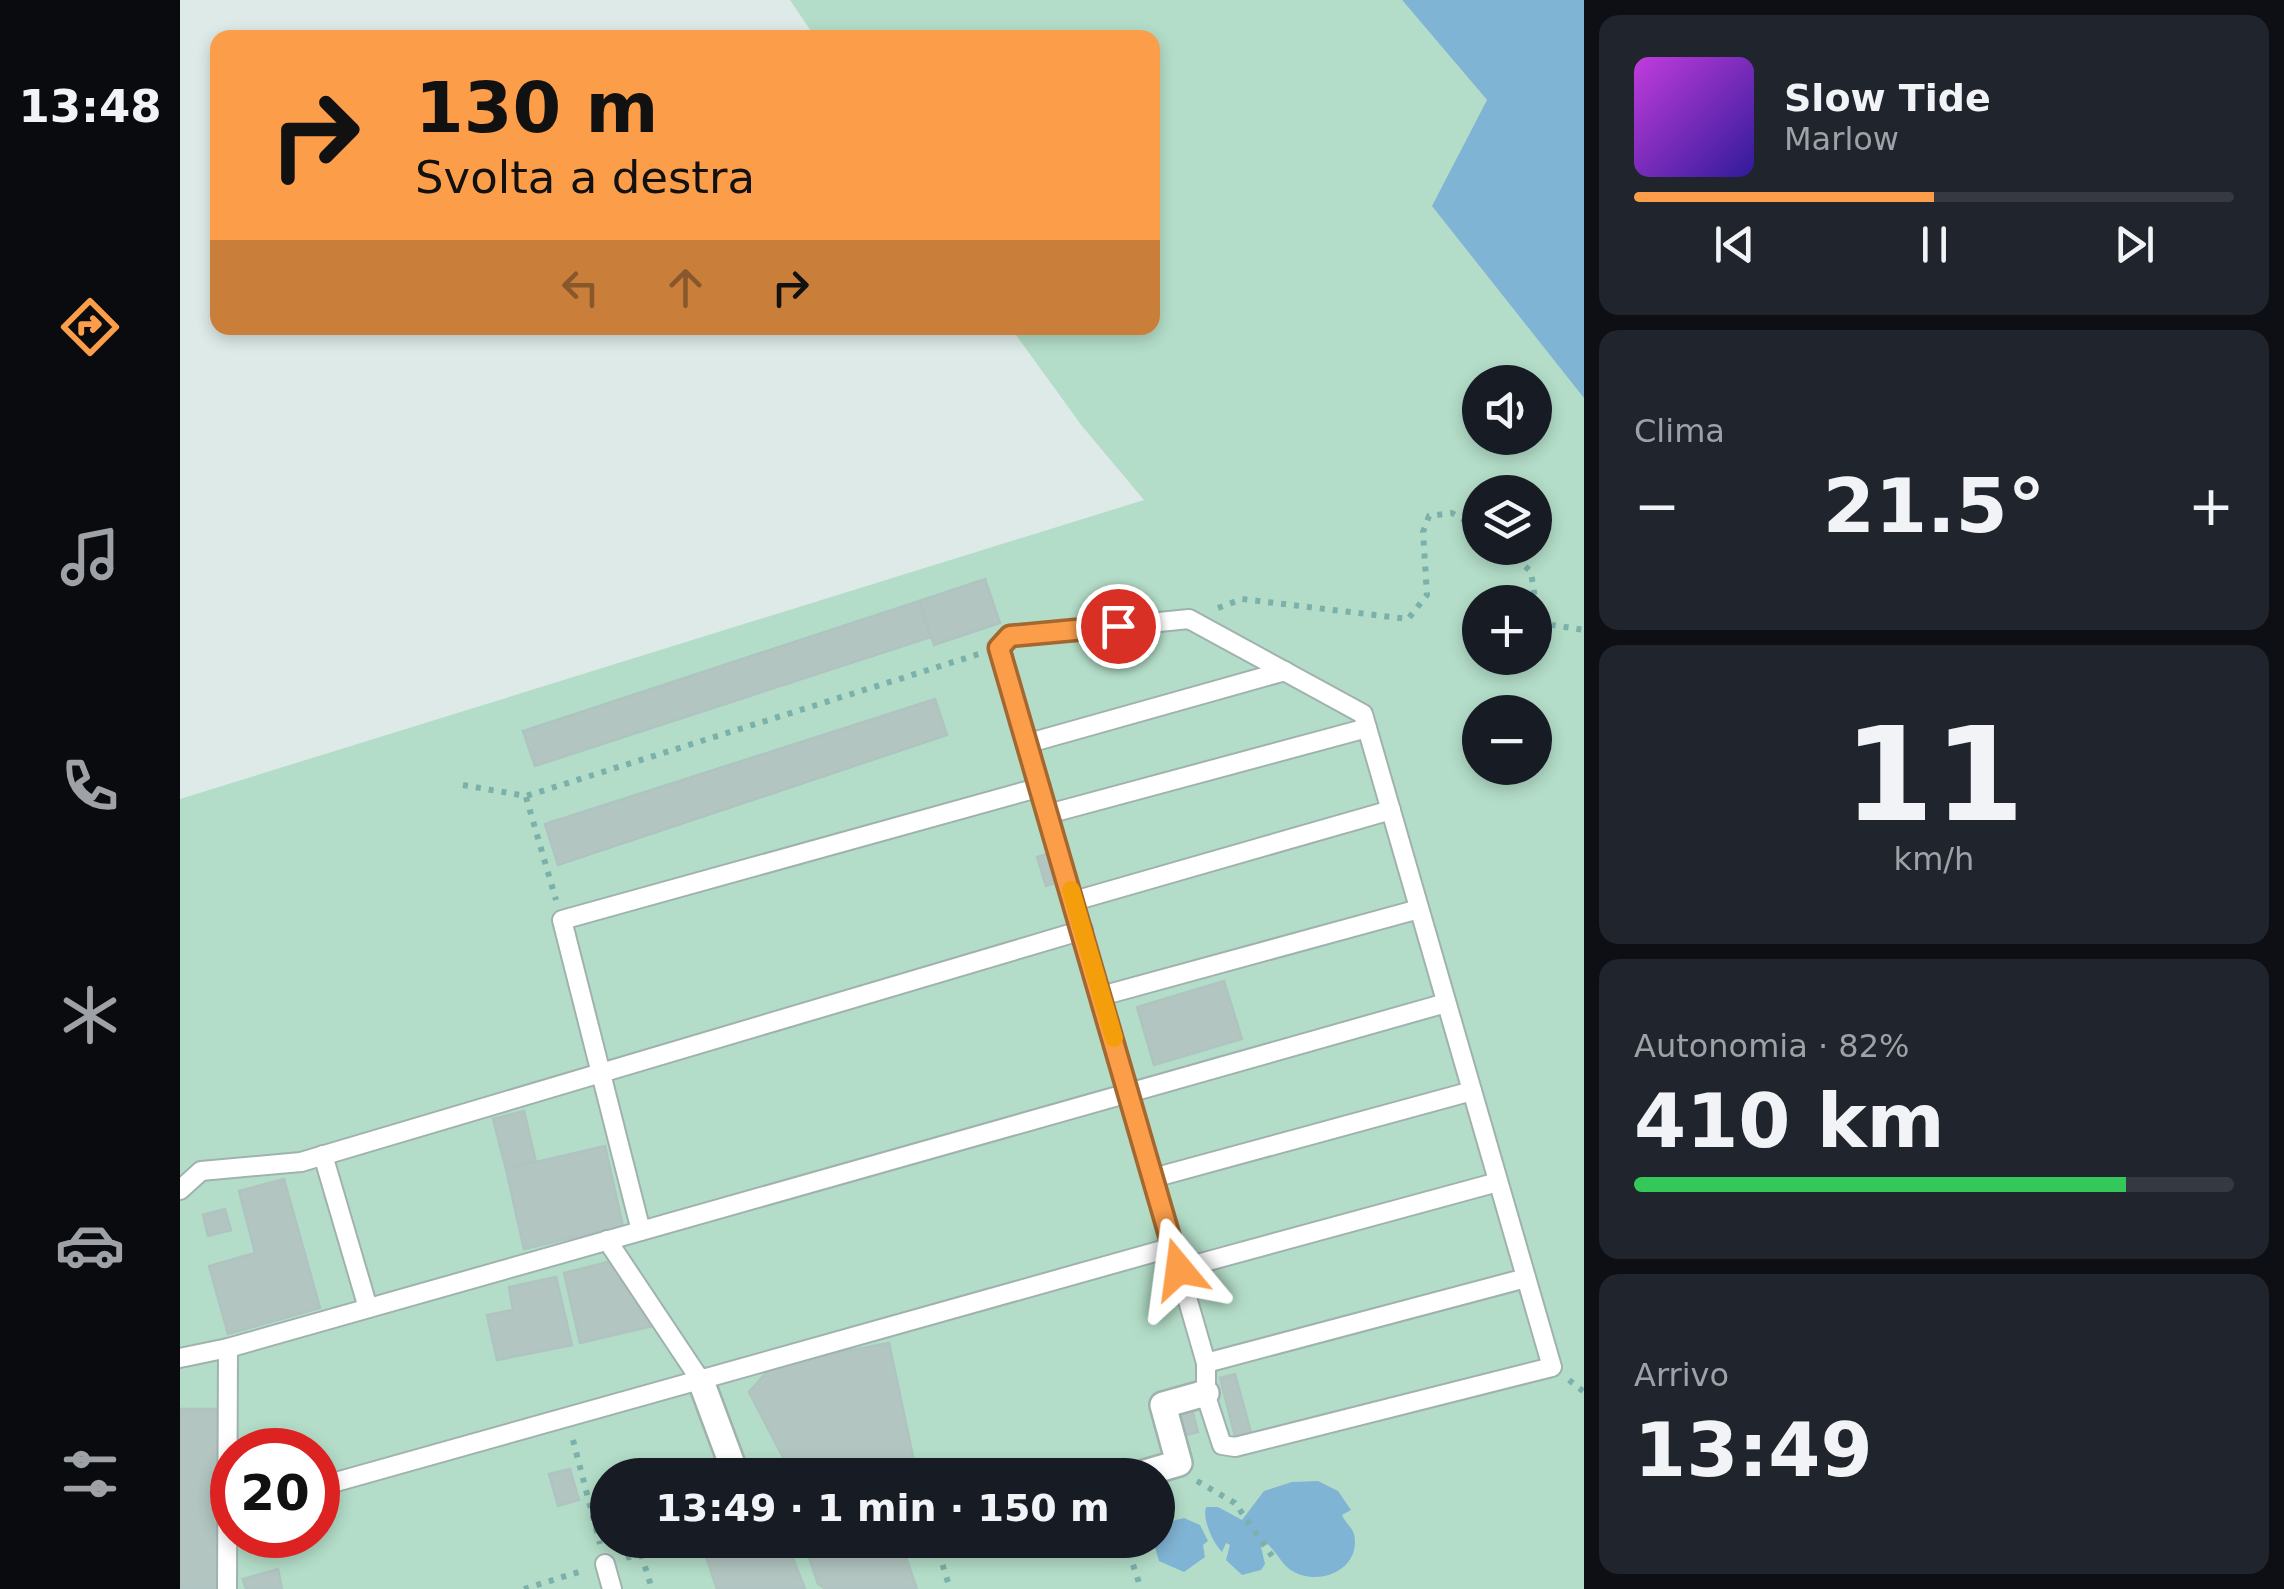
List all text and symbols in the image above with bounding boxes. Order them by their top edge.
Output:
text: 130 m [415,67,658,149]
icon: right [250,70,380,200]
text: Slow Tide [1784,76,1991,120]
text: 13:48 [18,80,162,133]
text: Marlow [1784,120,1899,158]
text: Svolta a destra [415,151,755,204]
icon: previous [1707,217,1762,272]
icon: pause [1907,217,1962,272]
icon: next [2107,217,2162,272]
icon: left [553,260,608,315]
icon: ahead [658,260,713,315]
icon: right [763,260,818,315]
icon: directions [55,292,125,362]
map controls [1462,365,1552,785]
button: sound [1462,365,1552,455]
text: Clima [1634,412,1725,450]
text: 21.5° [1823,462,2045,550]
text: − [1634,474,1680,538]
text: + [2188,474,2234,538]
button: layers [1462,475,1552,565]
icon: music [55,522,125,592]
pin [1076,584,1161,669]
button: + [1462,585,1552,675]
icon: arrive [1091,599,1146,654]
button: − [1462,695,1552,785]
text: 11 [1844,699,2024,851]
icon: phone [55,751,125,821]
text: km/h [1894,840,1974,878]
icon: climate [55,980,125,1050]
text: Autonomia · 82% [1634,1027,1909,1065]
text: 410 km [1634,1077,1945,1165]
icon: car [55,1210,125,1280]
position arrow [1127,1217,1231,1321]
text: Arrivo [1634,1356,1729,1394]
text: 13:49 [1634,1406,1873,1494]
speed limit sign: 20 [210,1428,340,1558]
icon: filters [55,1439,125,1509]
text: 13:49 · 1 min · 150 m [655,1486,1110,1530]

